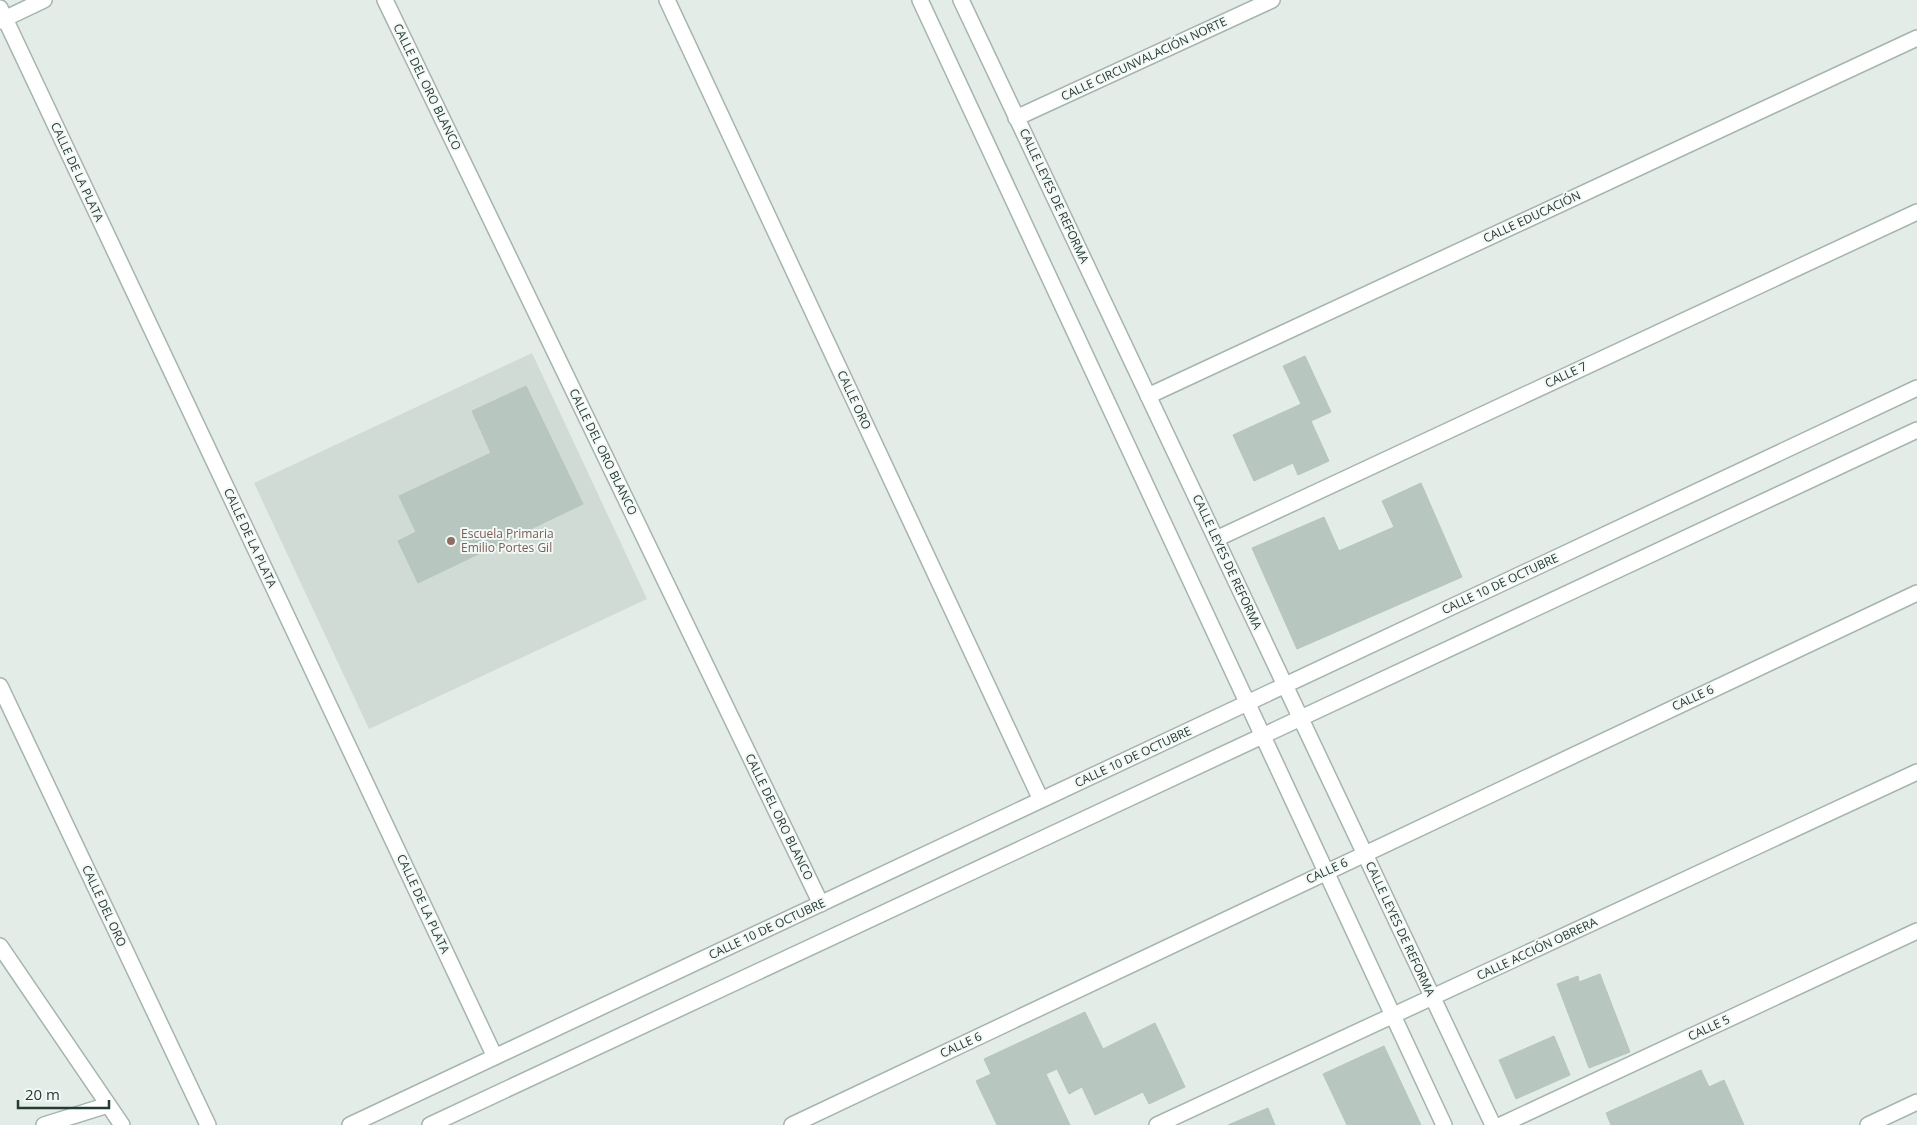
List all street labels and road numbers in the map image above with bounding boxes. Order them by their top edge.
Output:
street label: CALLE CIRCUNVALACIÓN NORTE [1058,13,1229,105]
street label: CALLE DEL ORO BLANCO [389,21,466,153]
street label: CALLE DE LA PLATA [47,119,108,225]
street label: CALLE LEYES DE REFORMA [1016,125,1093,267]
street label: CALLE EDUCACIÓN [1480,186,1583,247]
street label: CALLE 7 [1542,357,1590,392]
street label: CALLE ORO [833,367,876,432]
street label: CALLE DEL ORO BLANCO [565,386,642,518]
street label: CALLE DE LA PLATA [220,485,281,591]
street label: CALLE LEYES DE REFORMA [1189,491,1266,633]
street label: CALLE 10 DE OCTUBRE [1439,549,1561,618]
street label: CALLE 6 [1669,680,1717,715]
street label: CALLE 10 DE OCTUBRE [1072,722,1194,791]
street label: CALLE DEL ORO BLANCO [741,751,818,883]
street label: CALLE DE LA PLATA [393,851,454,957]
street label: CALLE 6 [1303,853,1351,888]
street label: CALLE LEYES DE REFORMA [1362,858,1439,1000]
street label: CALLE DEL ORO [78,862,131,949]
street label: CALLE 10 DE OCTUBRE [706,894,828,963]
street label: CALLE ACCIÓN OBRERA [1474,913,1600,984]
street label: CALLE 5 [1685,1010,1733,1045]
street label: CALLE 6 [937,1027,985,1062]

